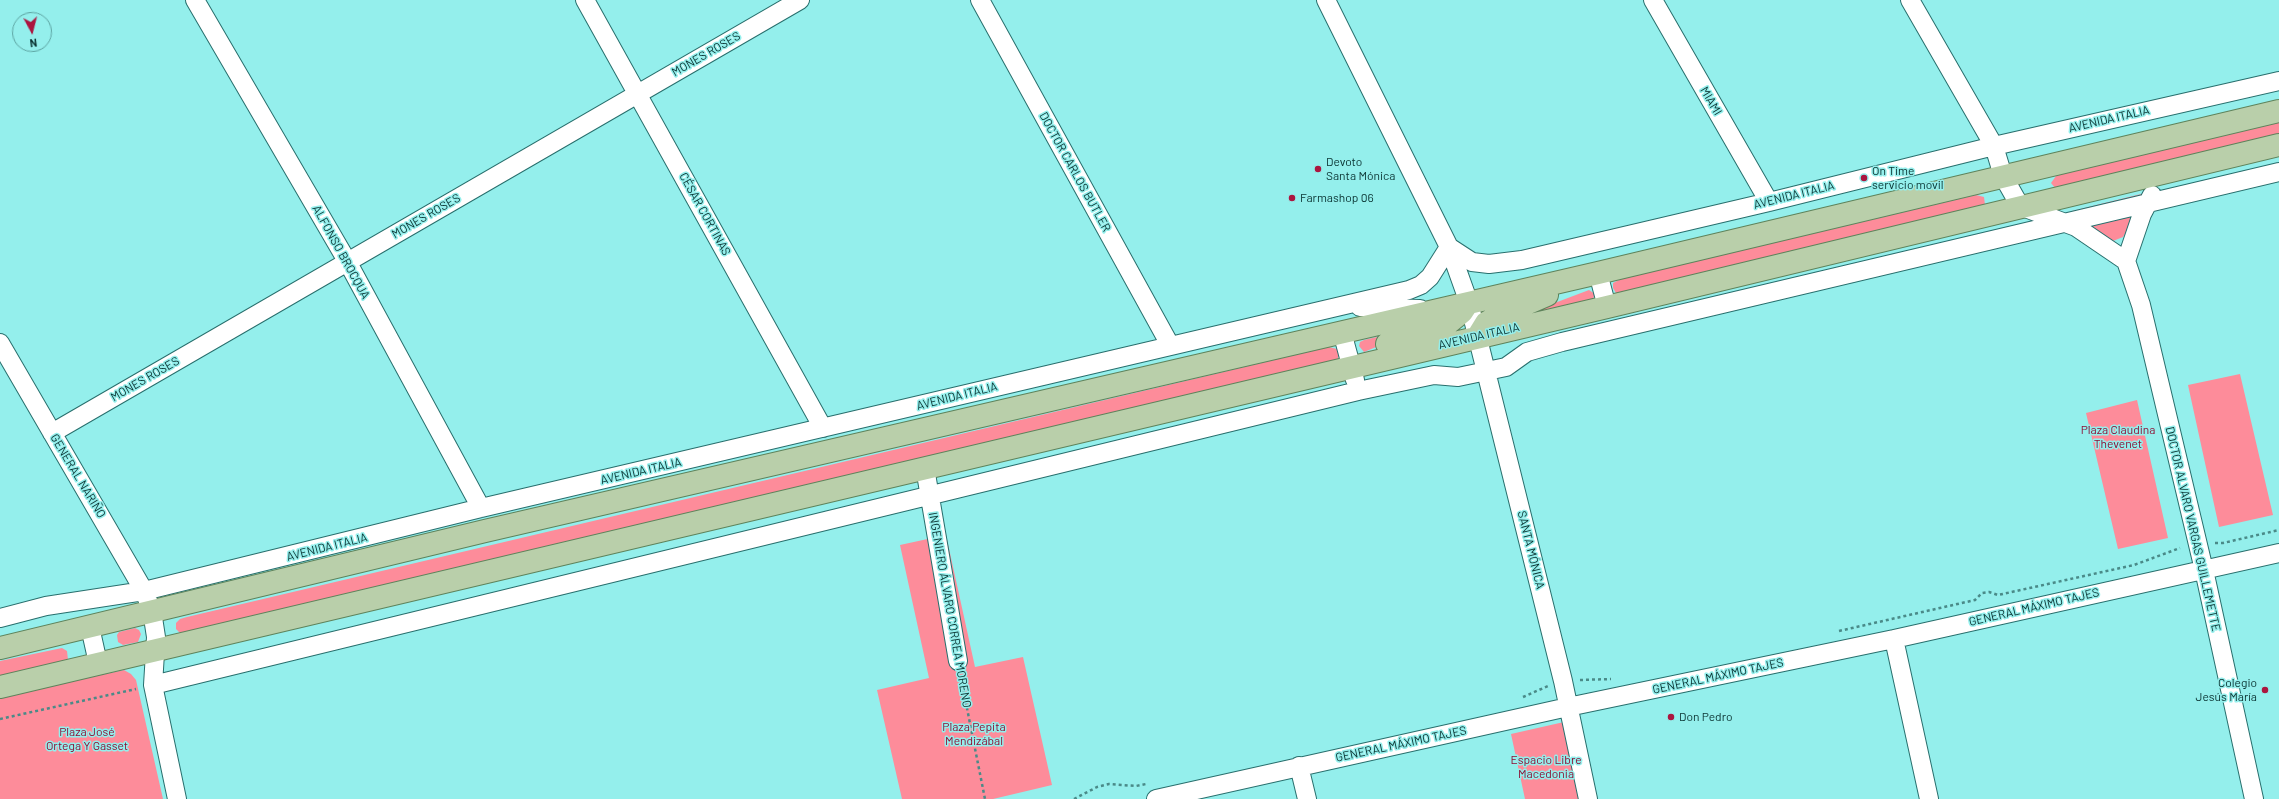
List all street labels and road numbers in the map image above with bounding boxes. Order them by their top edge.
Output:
street label: MONES ROSES [669,29,743,79]
street label: MIAMI [1697,84,1725,118]
street label: AVENIDA ITALIA [2067,103,2151,135]
street label: DOCTOR CARLOS BUTLER [1036,110,1114,234]
street label: CÉSAR CORTINAS [676,170,734,258]
street label: AVENIDA ITALIA [1752,178,1836,212]
street label: MONES ROSES [389,191,463,241]
street label: ALFONSO BROCQUA [309,203,373,301]
street label: AVENIDA ITALIA [1437,320,1521,352]
street label: MONES ROSES [108,354,182,404]
street label: AVENIDA ITALIA [915,379,999,413]
street label: DOCTOR ALVARO VARGAS GUILLEMETTE [2162,425,2224,633]
street label: GENERAL NARIÑO [47,431,109,521]
street label: AVENIDA ITALIA [599,455,683,487]
street label: SANTA MÓNICA [1514,509,1548,591]
street label: INGENIERO ÁLVARO CORREA MORENO [926,511,974,709]
street label: AVENIDA ITALIA [285,530,369,564]
street label: GENERAL MÁXIMO TAJES [1967,585,2101,629]
street label: GENERAL MÁXIMO TAJES [1651,655,1785,697]
street label: GENERAL MÁXIMO TAJES [1334,723,1468,765]

